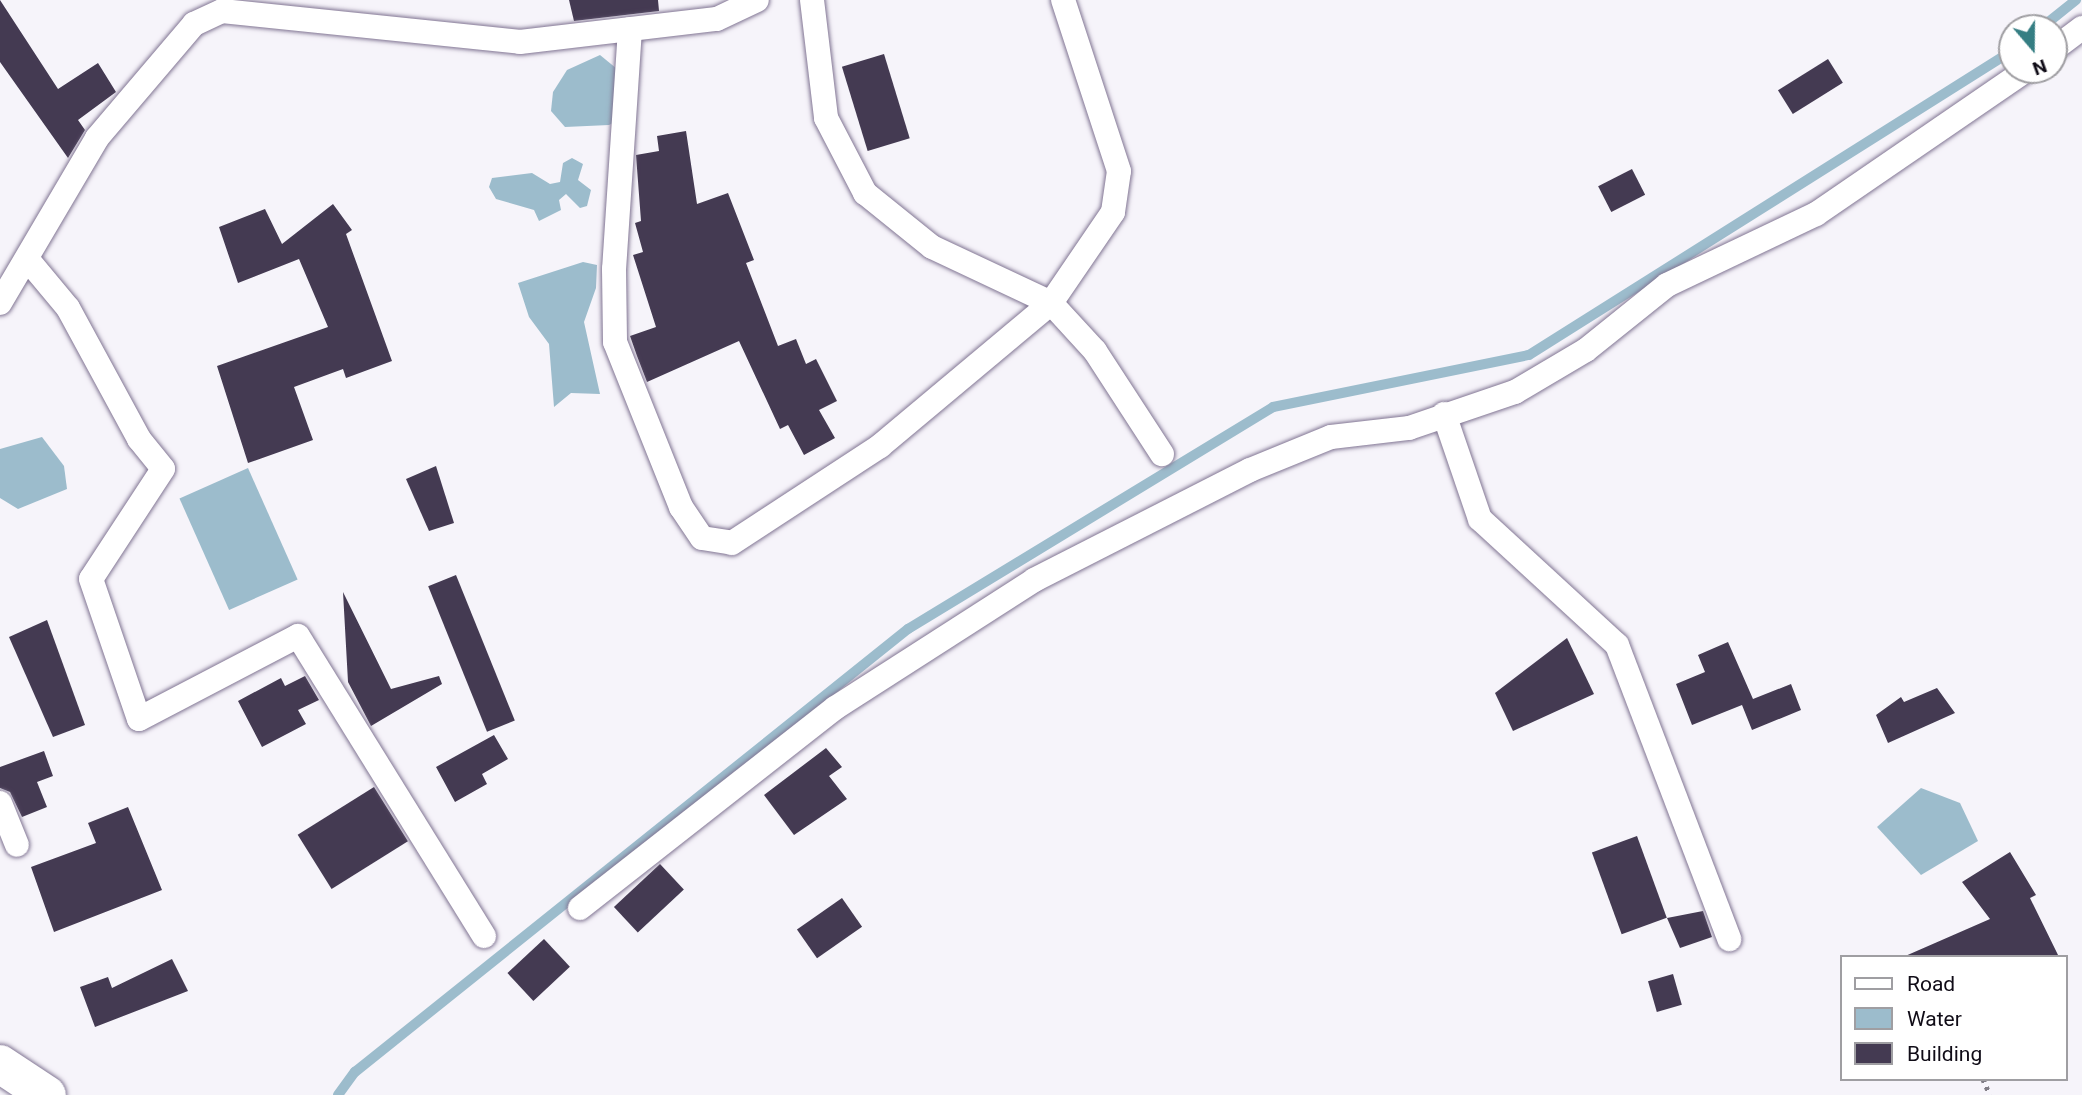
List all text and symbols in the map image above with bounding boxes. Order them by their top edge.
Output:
north arrow [1998,14,2068,84]
text: N [2029,54,2050,80]
legend [1840,955,2068,1081]
text: Road [1907,972,1955,996]
text: Water [1907,1007,1962,1031]
text: Building [1907,1042,1982,1066]

